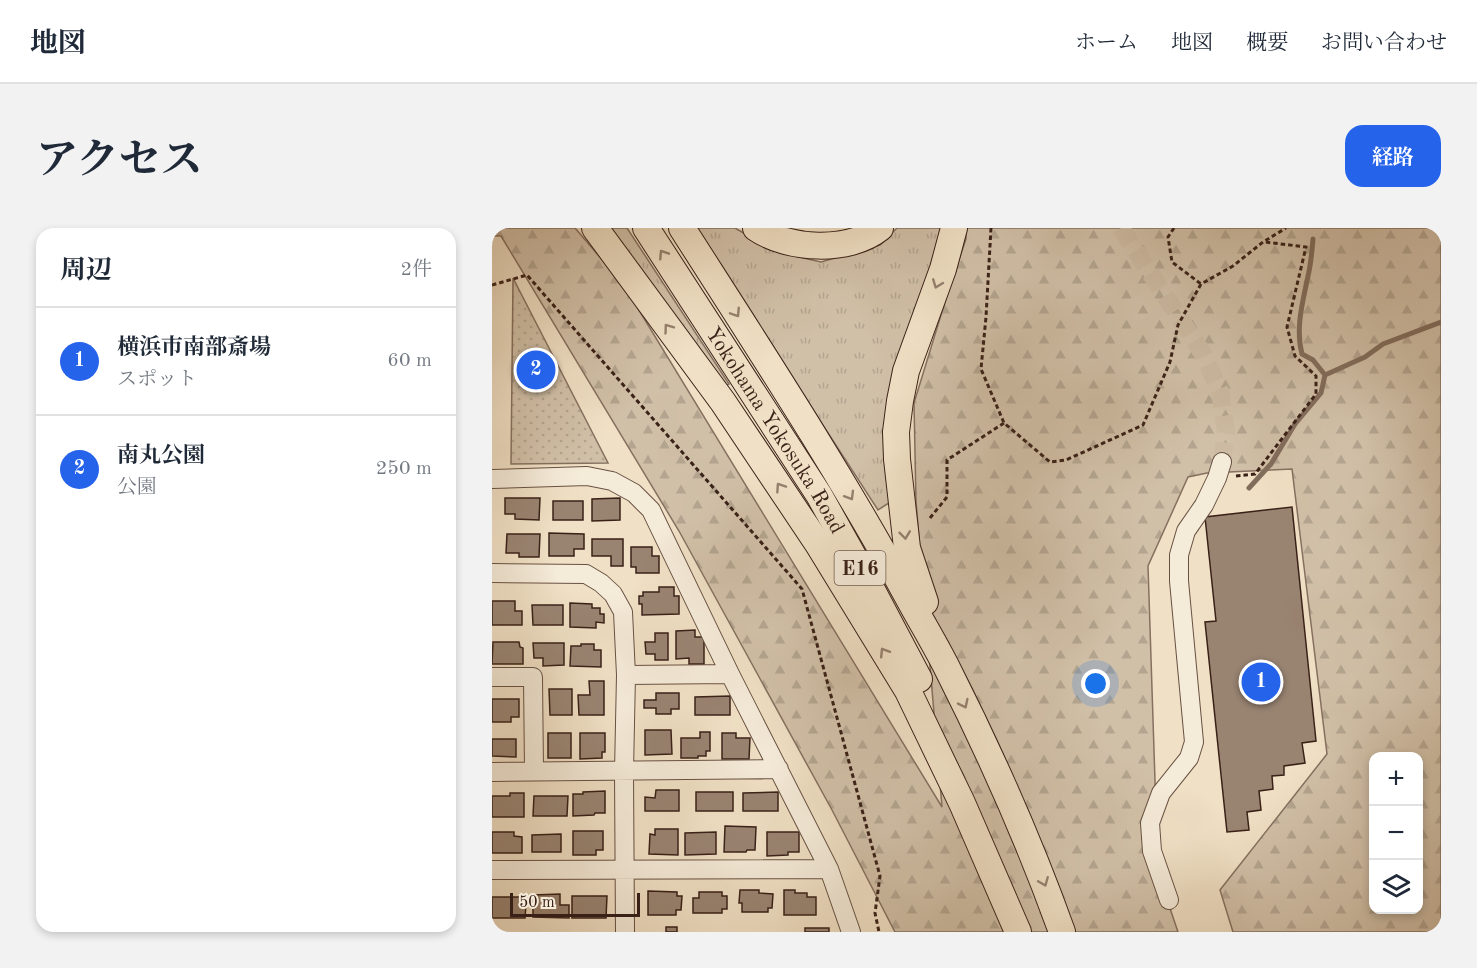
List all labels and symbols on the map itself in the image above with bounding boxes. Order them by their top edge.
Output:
one-way arrow [659,250,671,260]
one-way arrow [932,278,944,289]
one-way arrow [729,306,740,317]
one-way arrow [665,323,676,334]
street label: Yokohama Yokosuka Road [701,324,847,538]
pin: 2 [516,348,555,392]
one-way arrow [776,483,787,494]
one-way arrow [843,490,855,500]
one-way arrow [898,531,911,540]
road number: E16 [834,551,886,585]
one-way arrow [880,648,892,658]
pin: 1 [1242,660,1280,704]
your location [1081,669,1110,698]
one-way arrow [957,697,969,708]
one-way arrow [1037,875,1049,886]
scale bar [510,890,640,918]

